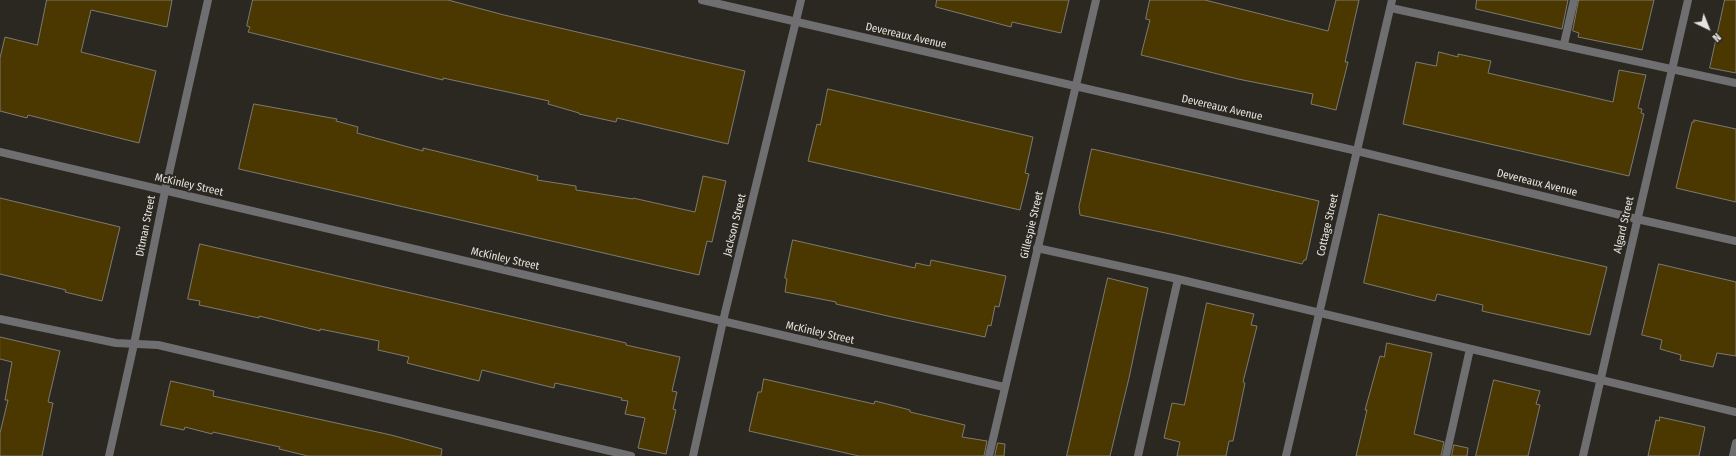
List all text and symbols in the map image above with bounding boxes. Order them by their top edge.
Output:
north arrow [1688,8,1728,48]
street label: Devereaux Avenue [864,20,948,52]
text: N [1710,30,1723,44]
street label: Devereaux Avenue [1180,92,1264,124]
street label: Devereaux Avenue [1495,167,1579,199]
street label: McKinley Street [154,171,224,199]
street label: Gillespie Street [1018,190,1046,260]
street label: Jackson Street [721,192,749,258]
street label: Cottage Street [1314,193,1342,257]
street label: Ditman Street [134,194,158,258]
street label: Algard Street [1611,195,1637,255]
street label: McKinley Street [470,245,540,273]
street label: McKinley Street [785,319,855,347]

